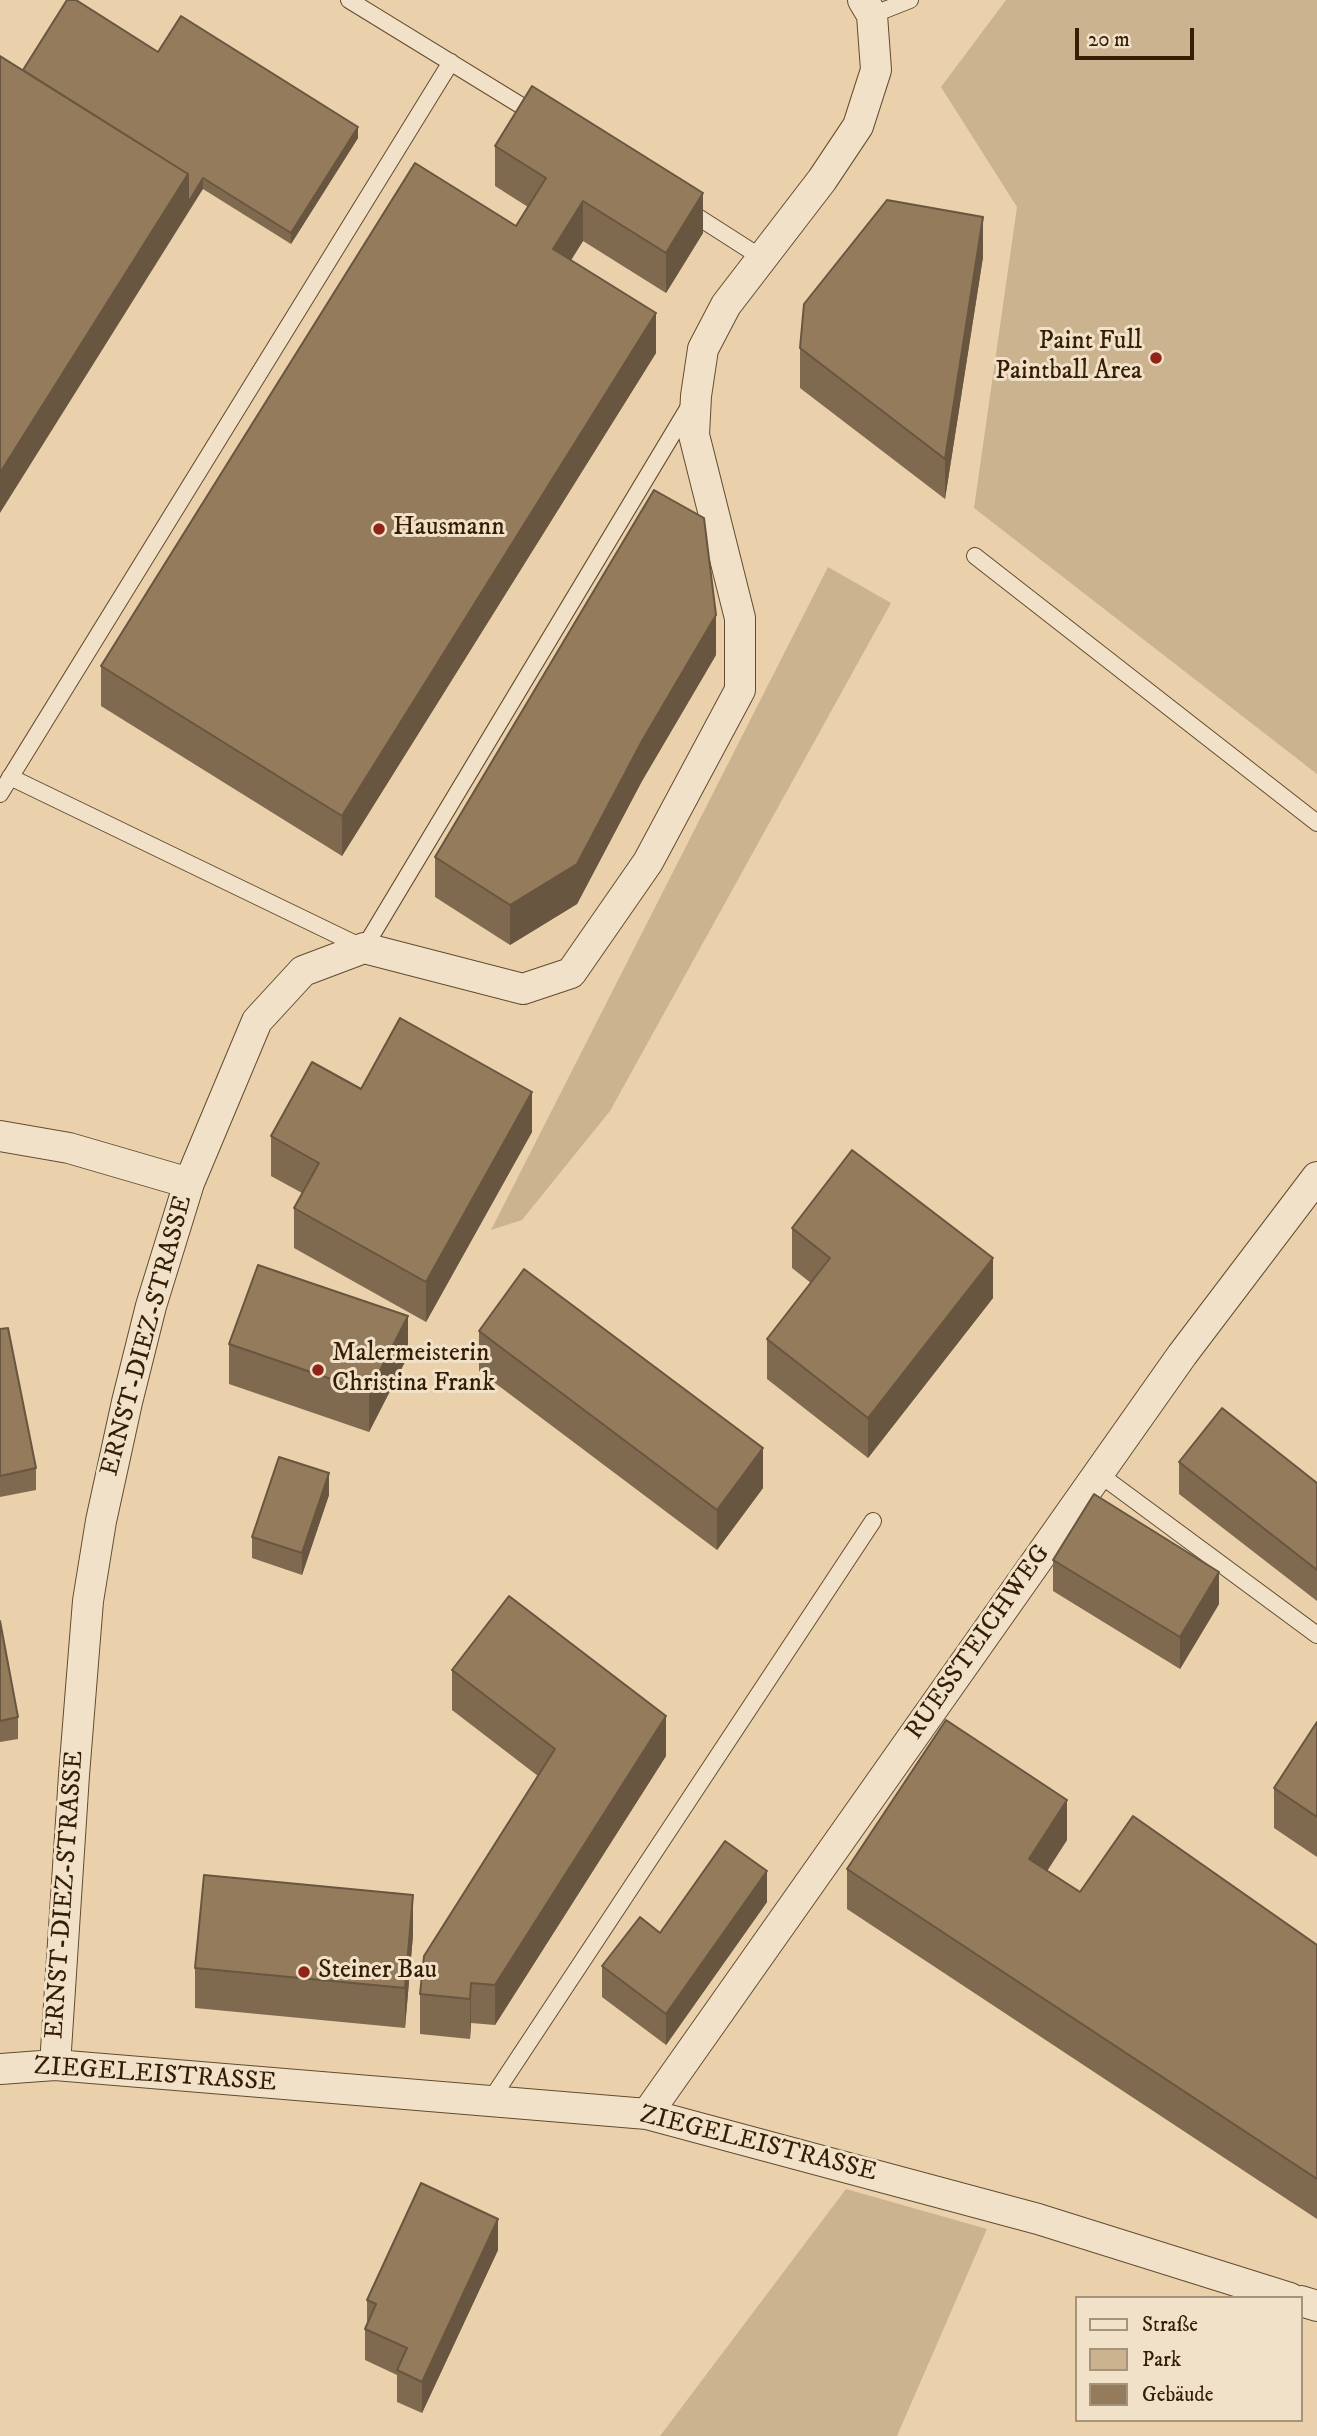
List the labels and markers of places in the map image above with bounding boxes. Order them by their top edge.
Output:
place label: Paint Full Paintball Area [995,327,1142,388]
marker: Paint Full Paintball Area [1148,350,1164,366]
place label: Hausmann [393,513,505,545]
marker: Hausmann [371,521,387,537]
place label: Malermeisterin Christina Frank [332,1339,495,1400]
marker: Malermeisterin Christina Frank [310,1362,326,1378]
place label: Steiner Bau [318,1956,437,1988]
marker: Steiner Bau [296,1964,312,1980]

